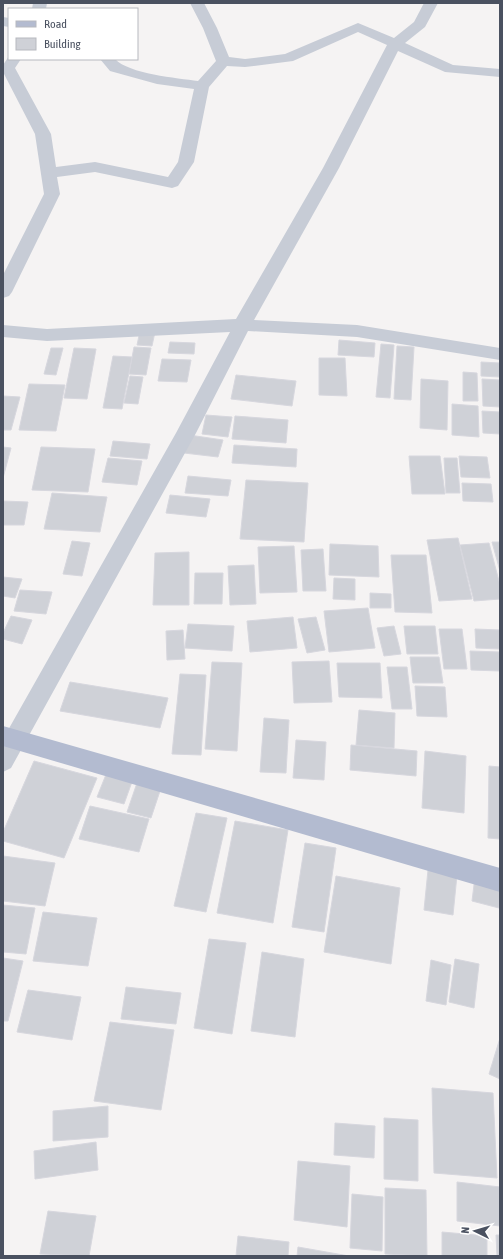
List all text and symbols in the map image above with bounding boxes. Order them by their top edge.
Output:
legend [8,8,138,60]
text: Road [44,17,67,31]
text: Building [44,37,82,51]
north arrow [455,1211,495,1251]
text: N [459,1226,471,1234]

